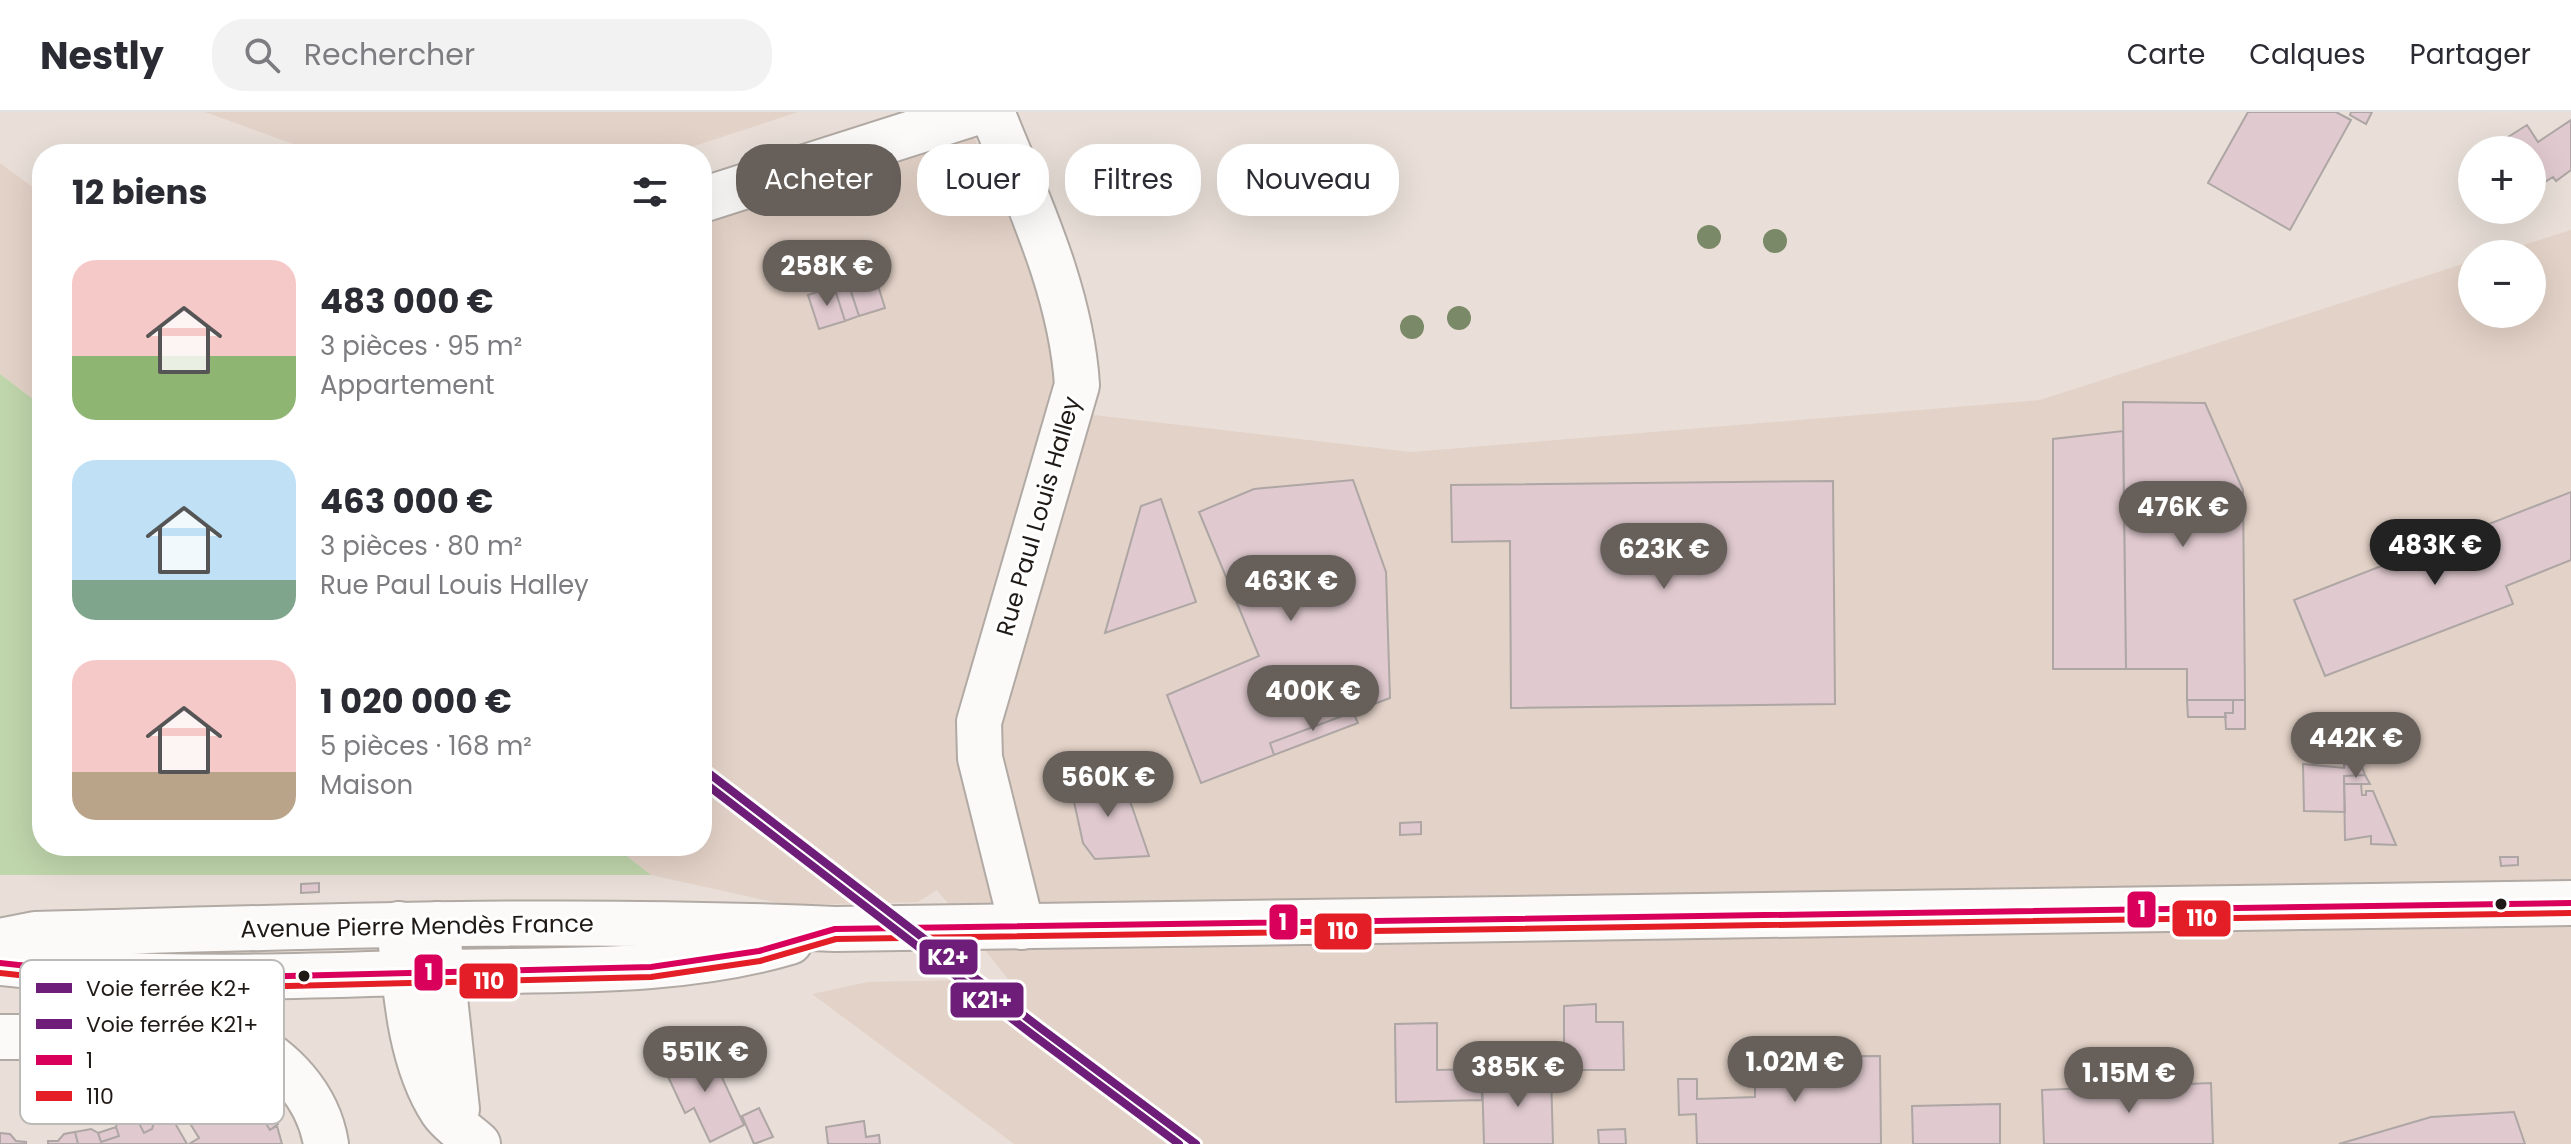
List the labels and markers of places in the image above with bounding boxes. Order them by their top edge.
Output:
pin: 258K € [762,240,892,308]
pin: 476K € [2118,481,2248,549]
pin: 483K € [2370,519,2500,587]
pin: 623K € [1599,523,1729,591]
pin: 463K € [1226,555,1356,623]
pin: 400K € [1248,665,1378,733]
pin: 442K € [2291,712,2421,780]
pin: 560K € [1043,751,1173,819]
unlabelled marker [2493,896,2509,912]
unlabelled marker [296,968,312,984]
pin: 551K € [640,1026,770,1094]
pin: 1.02M € [1721,1036,1869,1104]
pin: 385K € [1453,1041,1583,1109]
pin: 1.15M € [2055,1047,2203,1115]

